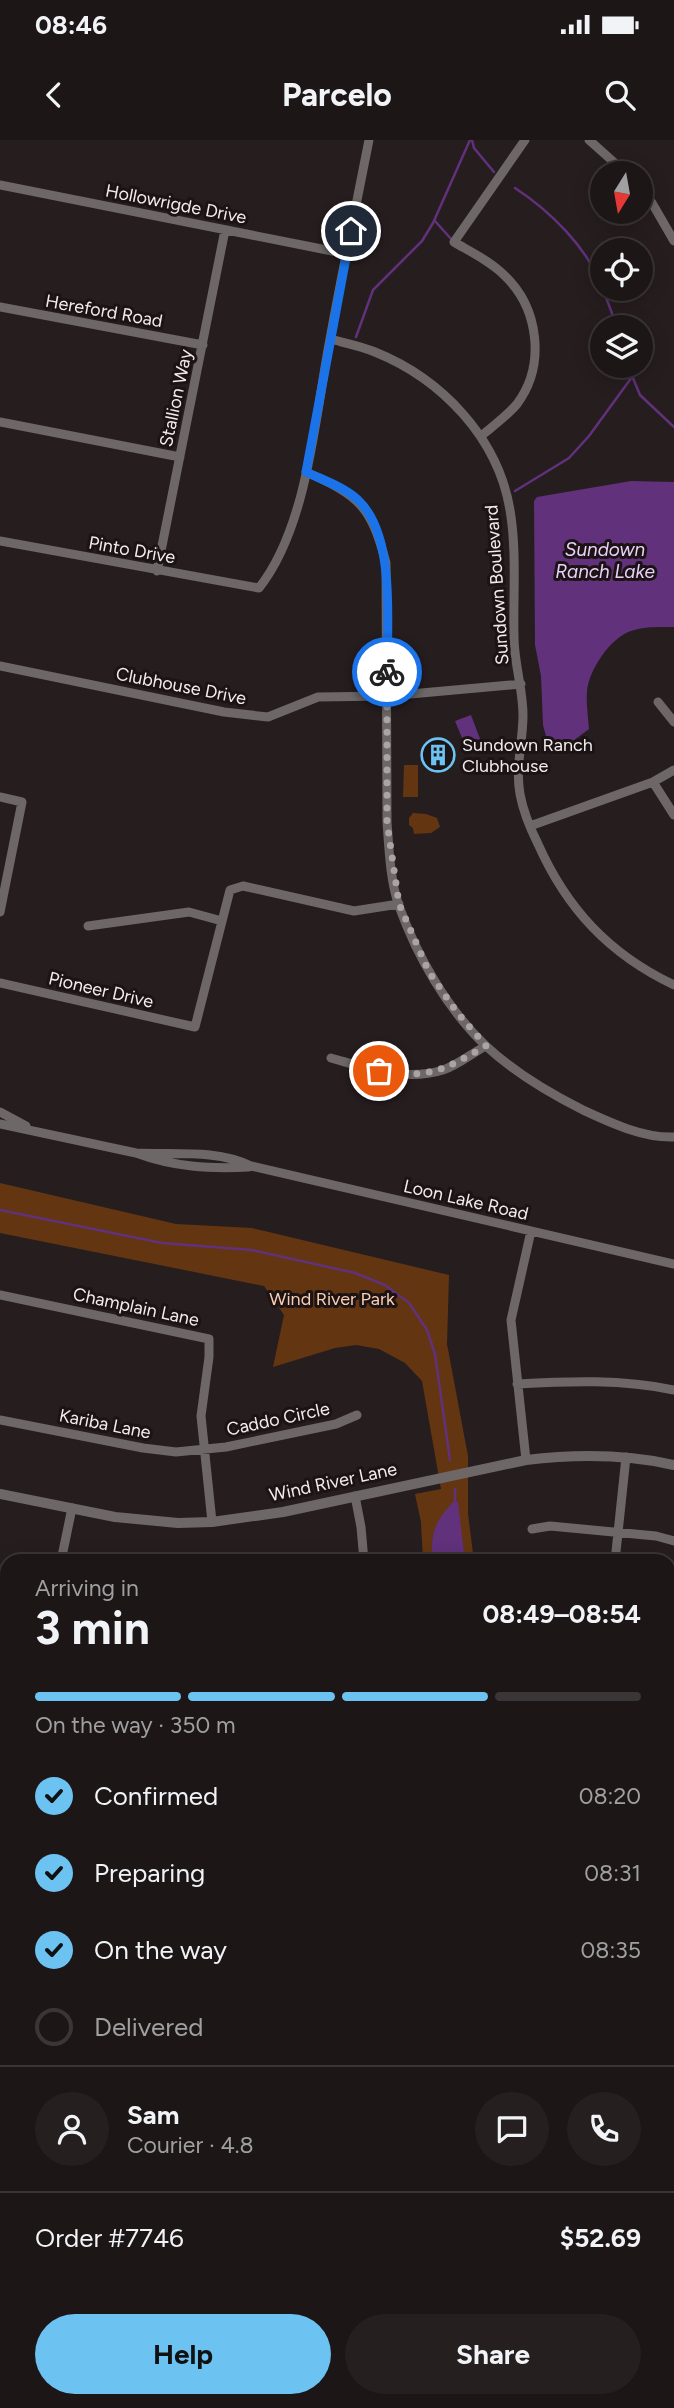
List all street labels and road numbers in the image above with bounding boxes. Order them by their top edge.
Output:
street label: Hollowrigde Drive [103,180,249,229]
street label: Hereford Road [44,290,164,332]
street label: Stallion Way [155,347,197,449]
street label: Sundown Boulevard [480,504,514,666]
street label: Pinto Drive [87,532,177,568]
street label: Clubhouse Drive [114,663,248,709]
street label: Pioneer Drive [46,967,156,1013]
street label: Loon Lake Road [401,1175,531,1225]
street label: Champlain Lane [71,1283,201,1331]
street label: Caddo Circle [224,1397,332,1441]
street label: Kariba Lane [57,1404,153,1444]
street label: Wind River Lane [267,1458,399,1506]

